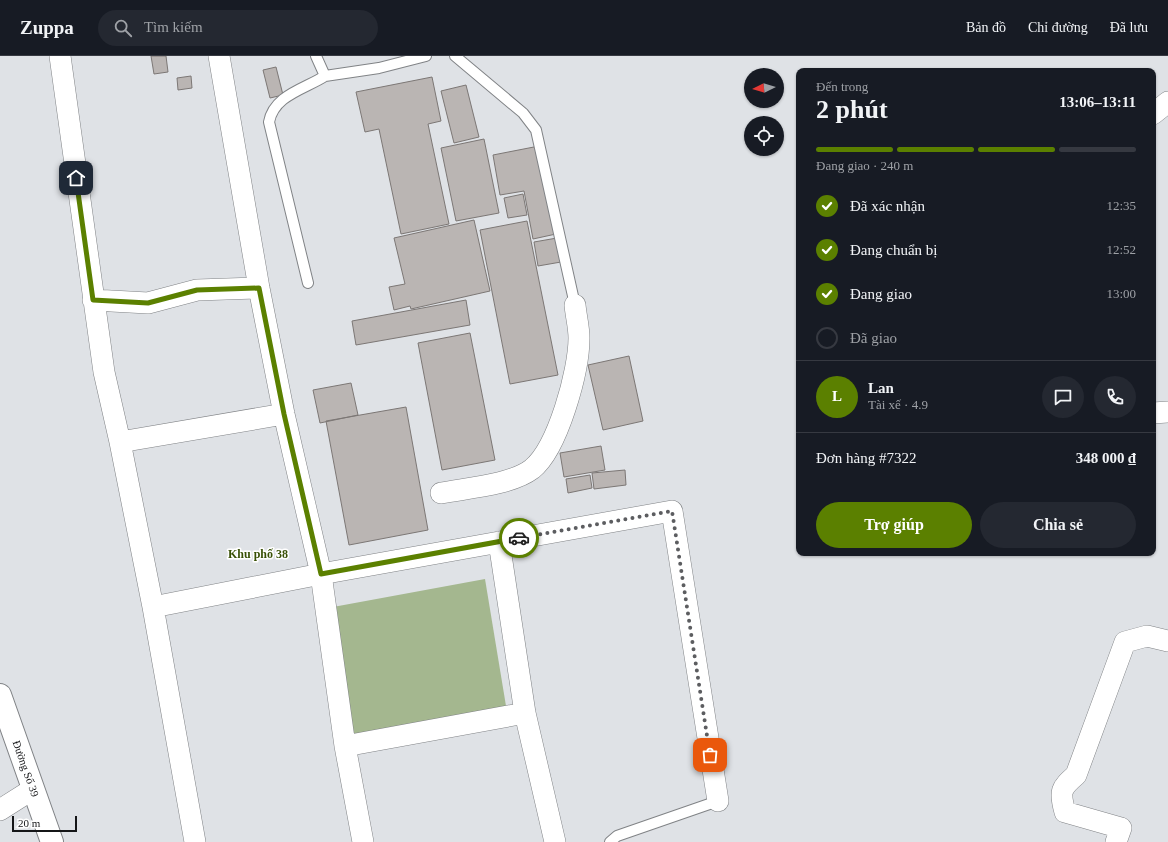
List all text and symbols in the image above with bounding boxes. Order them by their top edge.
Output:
search box [98,10,378,46]
text: Zuppa [20,17,74,38]
icon: search [112,17,134,39]
text: Tìm kiếm [144,19,203,35]
text: Bản đồ [966,20,1006,35]
text: Chỉ đường [1028,20,1088,35]
text: Đã lưu [1110,20,1148,35]
north arrow [744,68,784,108]
map controls [744,68,784,156]
text: Đến trong [816,79,868,94]
text: 13:06–13:11 [1059,94,1136,110]
text: 2 phút [816,95,888,124]
button: locate [744,116,784,156]
text: Đang giao · 240 m [816,158,913,173]
pin [59,161,93,195]
icon: home [65,167,87,189]
icon: check [816,195,838,217]
text: Đã xác nhận [850,198,925,214]
text: 12:35 [1106,198,1136,213]
icon: check [816,239,838,261]
text: Đang chuẩn bị [850,242,937,258]
text: 12:52 [1106,242,1136,257]
icon: check [816,283,838,305]
text: Đang giao [850,286,912,302]
text: 13:00 [1106,286,1136,301]
text: Đã giao [850,330,897,346]
button: chat [1042,376,1084,418]
button: phone [1094,376,1136,418]
text: Lan [868,380,894,396]
text: L [832,388,842,404]
text: Tài xế · 4.9 [868,397,928,412]
text: Đơn hàng #7322 [816,450,916,466]
text: 348 000 ₫ [1076,450,1136,466]
button: Trợ giúp [816,502,972,548]
button: Chia sẻ [980,502,1136,548]
courier [499,518,539,558]
icon: car [508,527,530,549]
district label: Khu phố 38 [228,547,288,561]
pin [693,738,727,772]
street label: Đường Số 39 [11,739,42,799]
icon: bag [699,744,721,766]
scale bar [12,814,77,833]
text: 20 m [18,817,40,829]

